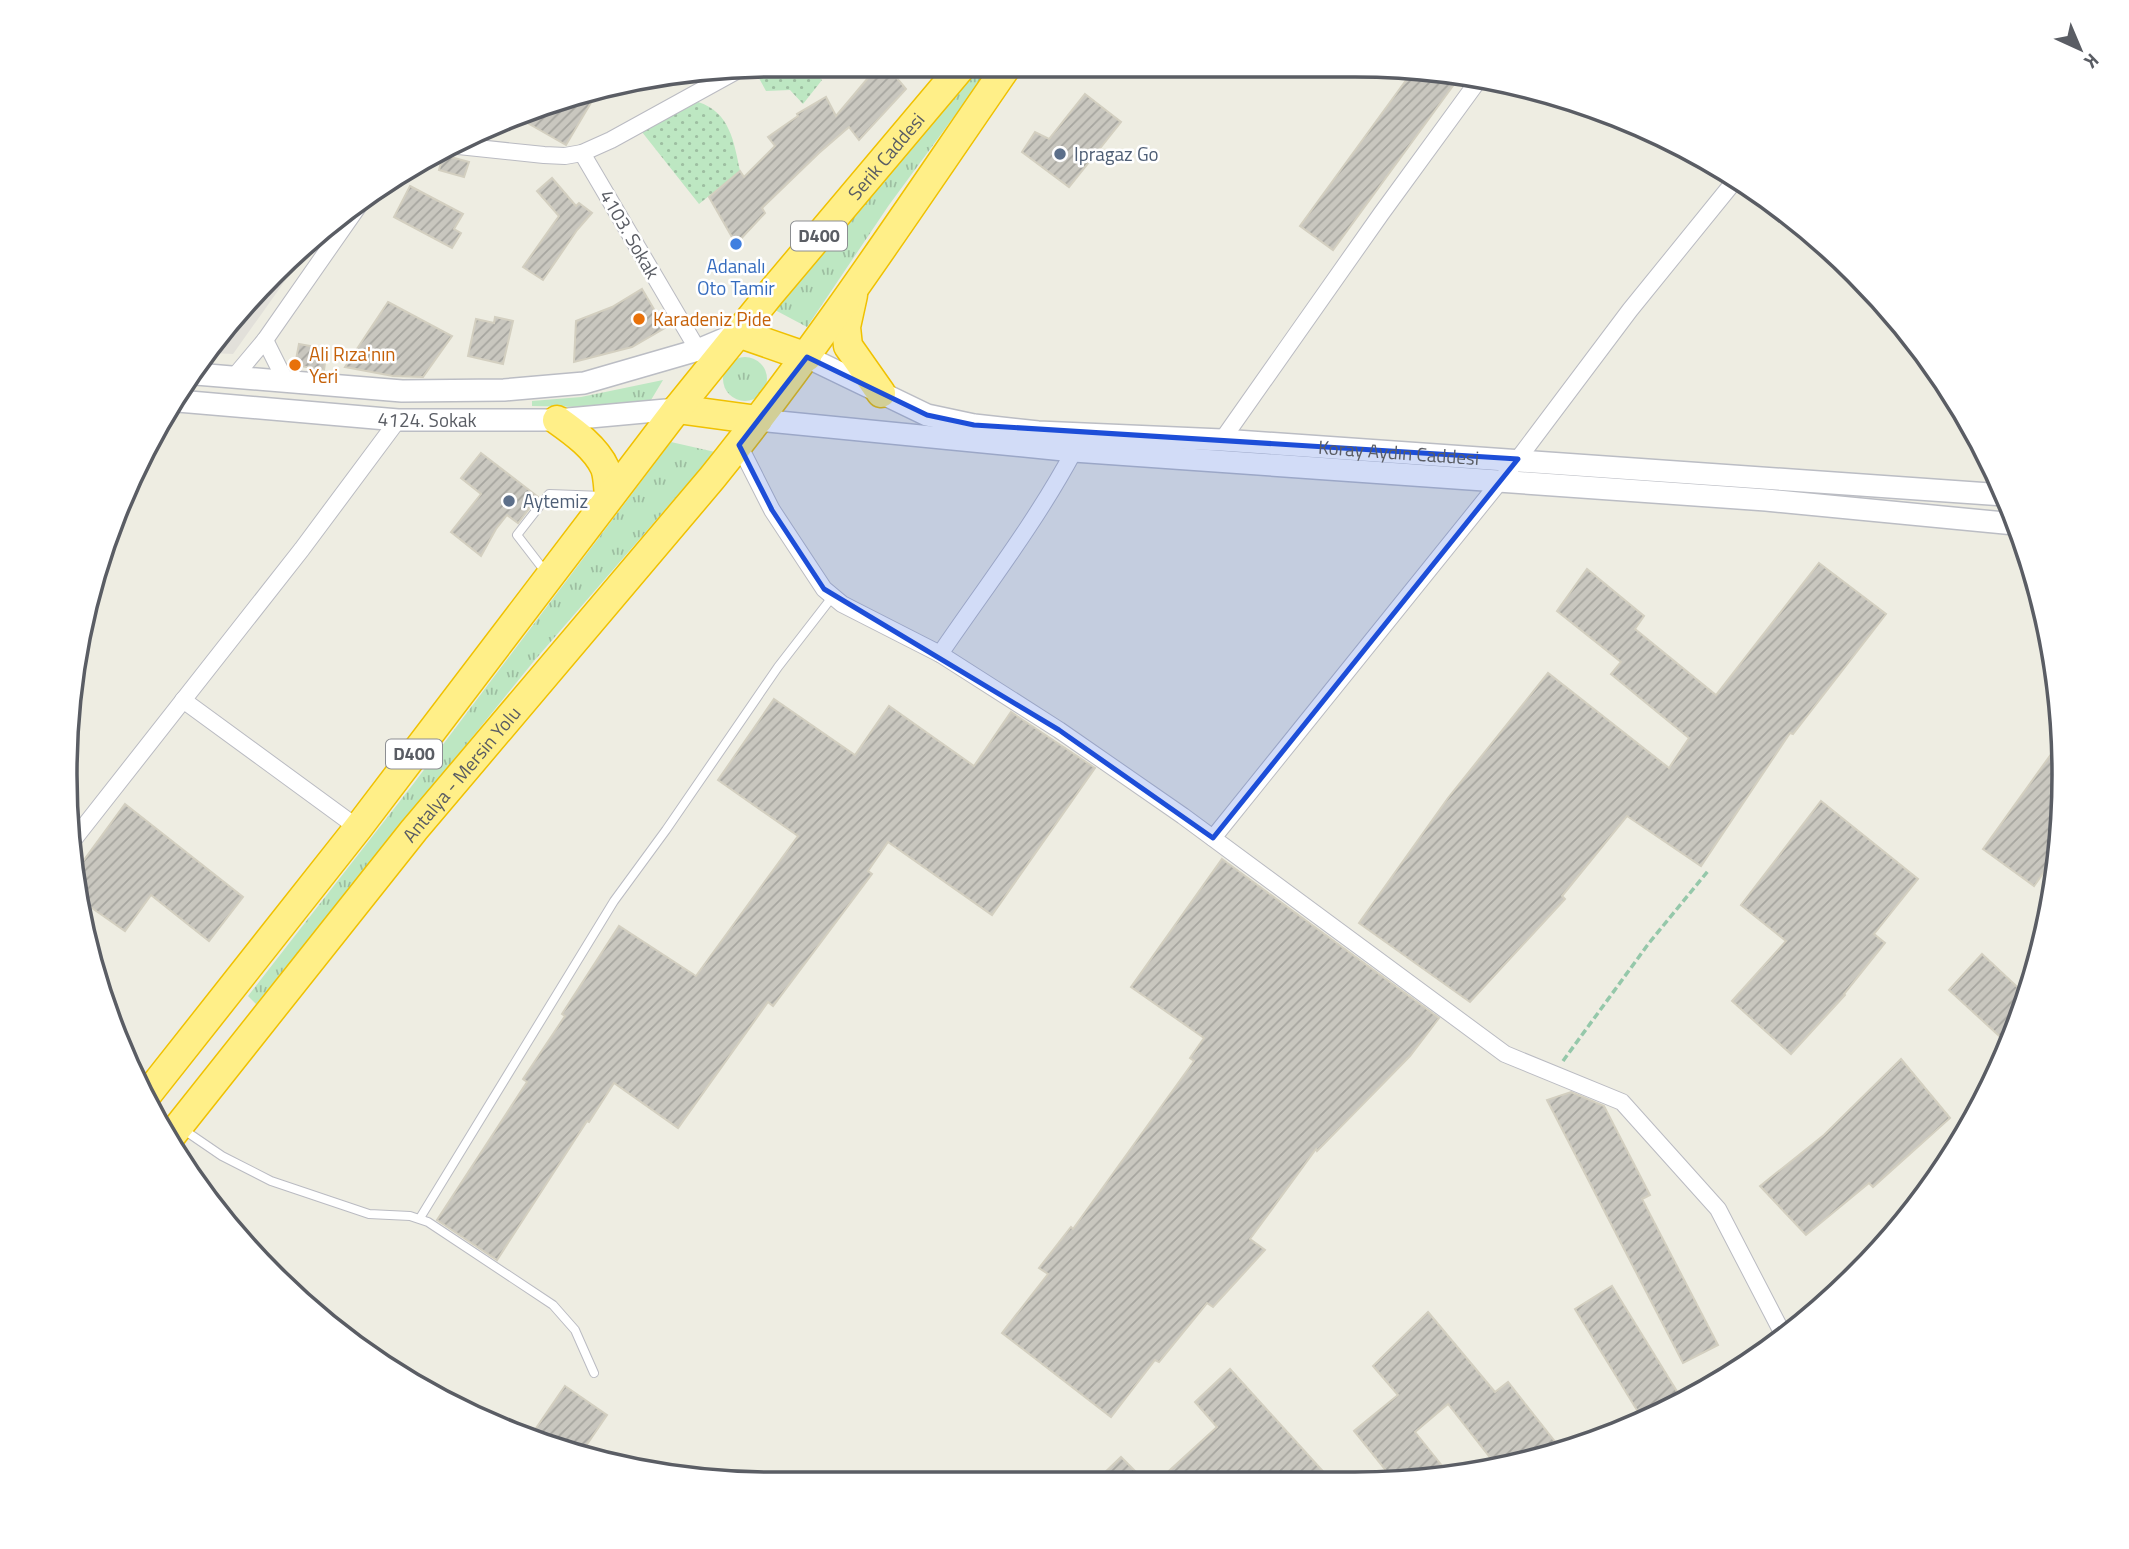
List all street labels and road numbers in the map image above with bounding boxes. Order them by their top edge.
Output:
street label: Serik Caddesi [840,106,931,206]
street label: 4103. Sokak [593,184,668,284]
road number: D400 [791,222,847,250]
street label: 4124. Sokak [377,403,477,434]
street label: Koray Aydın Caddesi [1317,432,1480,472]
street label: Antalya - Mersin Yolu [395,699,527,848]
road number: D400 [386,740,442,768]

